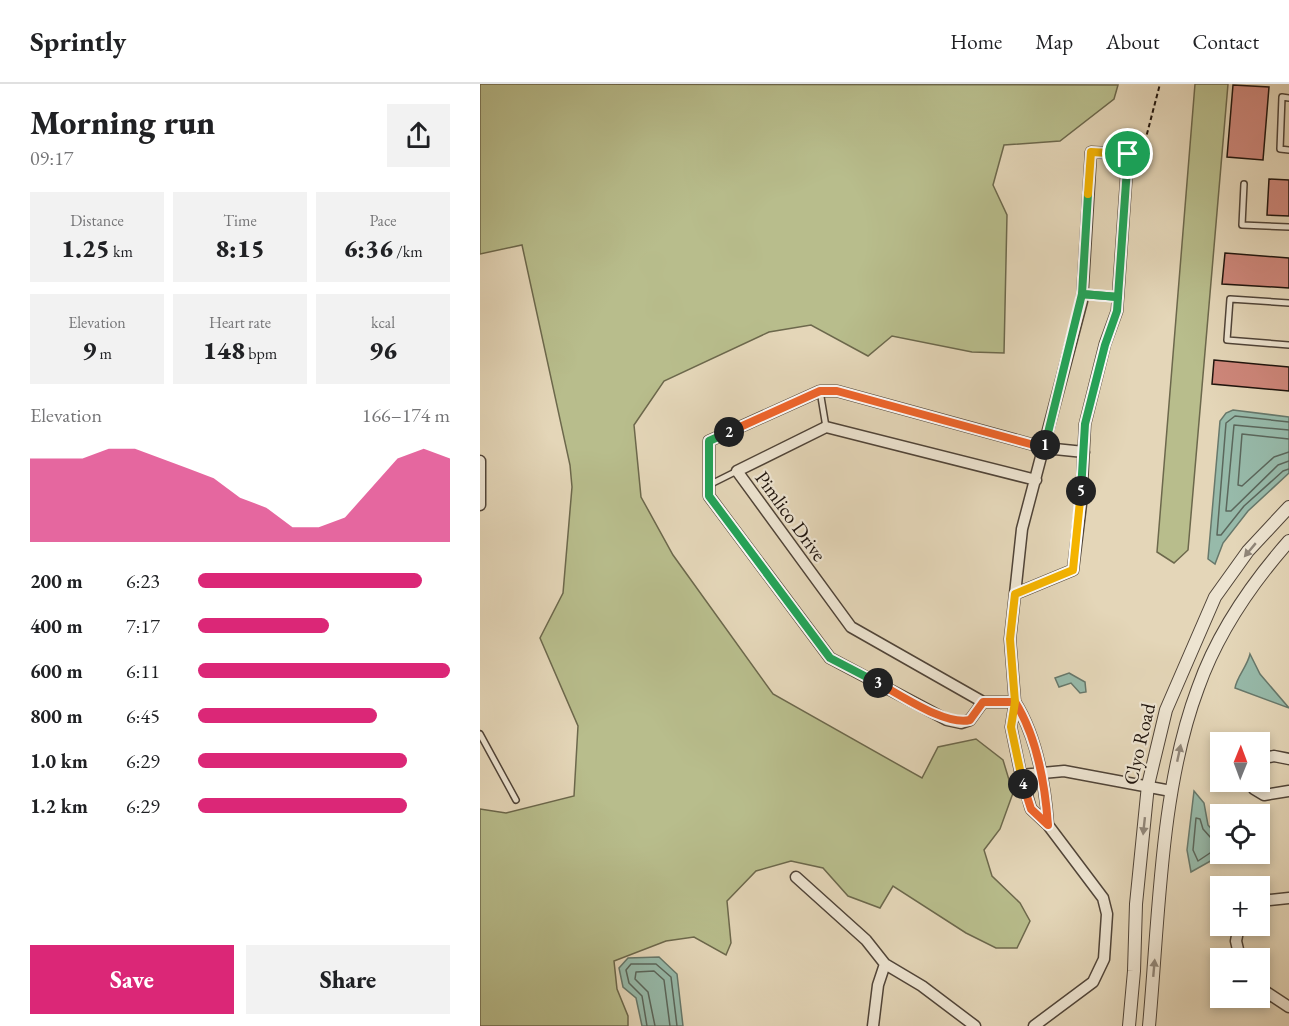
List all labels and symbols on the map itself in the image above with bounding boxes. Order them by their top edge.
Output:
pin [1102,128,1153,179]
pin: 2 [714,417,744,447]
pin: 1 [1030,430,1060,460]
street label: Pimlico Drive [749,466,833,567]
pin: 5 [1066,476,1096,506]
one-way arrow [1243,542,1256,558]
pin: 3 [863,668,893,698]
street label: Clyo Road [1117,700,1161,787]
north arrow [1210,732,1270,792]
one-way arrow [1175,744,1185,763]
pin: 4 [1008,769,1038,799]
one-way arrow [1139,816,1148,835]
one-way arrow [1149,958,1159,977]

